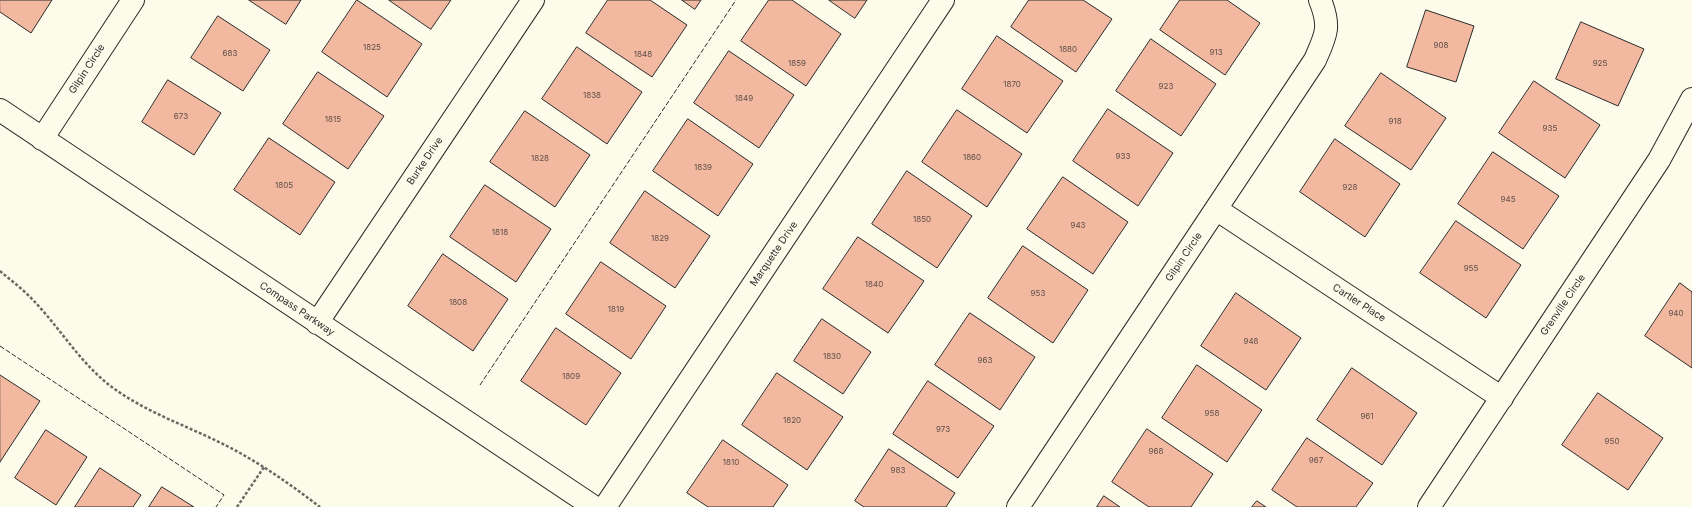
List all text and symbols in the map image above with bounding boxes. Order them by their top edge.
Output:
house number: 908 [1434,41,1448,51]
street label: Gilpin Circle [66,42,108,96]
house number: 1825 [363,43,381,53]
house number: 1880 [1059,45,1077,55]
house number: 913 [1209,48,1223,58]
house number: 683 [223,49,237,59]
house number: 1848 [634,50,652,60]
house number: 1859 [788,59,806,69]
house number: 925 [1593,59,1607,69]
house number: 1870 [1003,80,1021,90]
house number: 923 [1159,82,1173,92]
house number: 1838 [583,91,601,101]
house number: 1849 [735,94,753,104]
house number: 673 [174,112,188,122]
house number: 1815 [325,115,341,125]
house number: 918 [1388,117,1402,127]
house number: 935 [1543,124,1557,134]
street label: Burke Drive [405,135,445,187]
house number: 933 [1116,152,1130,162]
house number: 1860 [963,153,981,163]
house number: 1828 [531,154,549,164]
house number: 1839 [694,163,712,173]
house number: 1805 [275,181,293,191]
house number: 928 [1343,183,1357,193]
house number: 945 [1501,195,1515,205]
house number: 1850 [913,215,931,225]
street label: Marquette Drive [748,219,800,289]
house number: 943 [1070,221,1086,231]
house number: 1818 [492,228,508,238]
street label: Gilpin Circle [1163,230,1205,284]
house number: 1829 [651,234,669,244]
house number: 955 [1464,264,1478,274]
street label: Grenville Circle [1538,272,1588,338]
street label: Compass Parkway [257,279,337,339]
house number: 1840 [865,280,883,290]
street label: Cartier Place [1330,281,1388,325]
house number: 953 [1031,289,1045,299]
house number: 1808 [449,298,467,308]
house number: 1819 [608,305,624,315]
house number: 940 [1668,309,1684,319]
house number: 948 [1243,337,1259,347]
house number: 1830 [823,352,841,362]
house number: 963 [978,356,992,366]
house number: 1809 [562,372,580,382]
house number: 958 [1205,409,1219,419]
house number: 961 [1360,412,1374,422]
house number: 1820 [783,416,801,426]
house number: 973 [936,425,950,435]
house number: 950 [1605,437,1619,447]
house number: 968 [1149,447,1163,457]
house number: 967 [1309,456,1323,466]
house number: 1810 [723,458,739,468]
house number: 983 [891,466,905,476]

